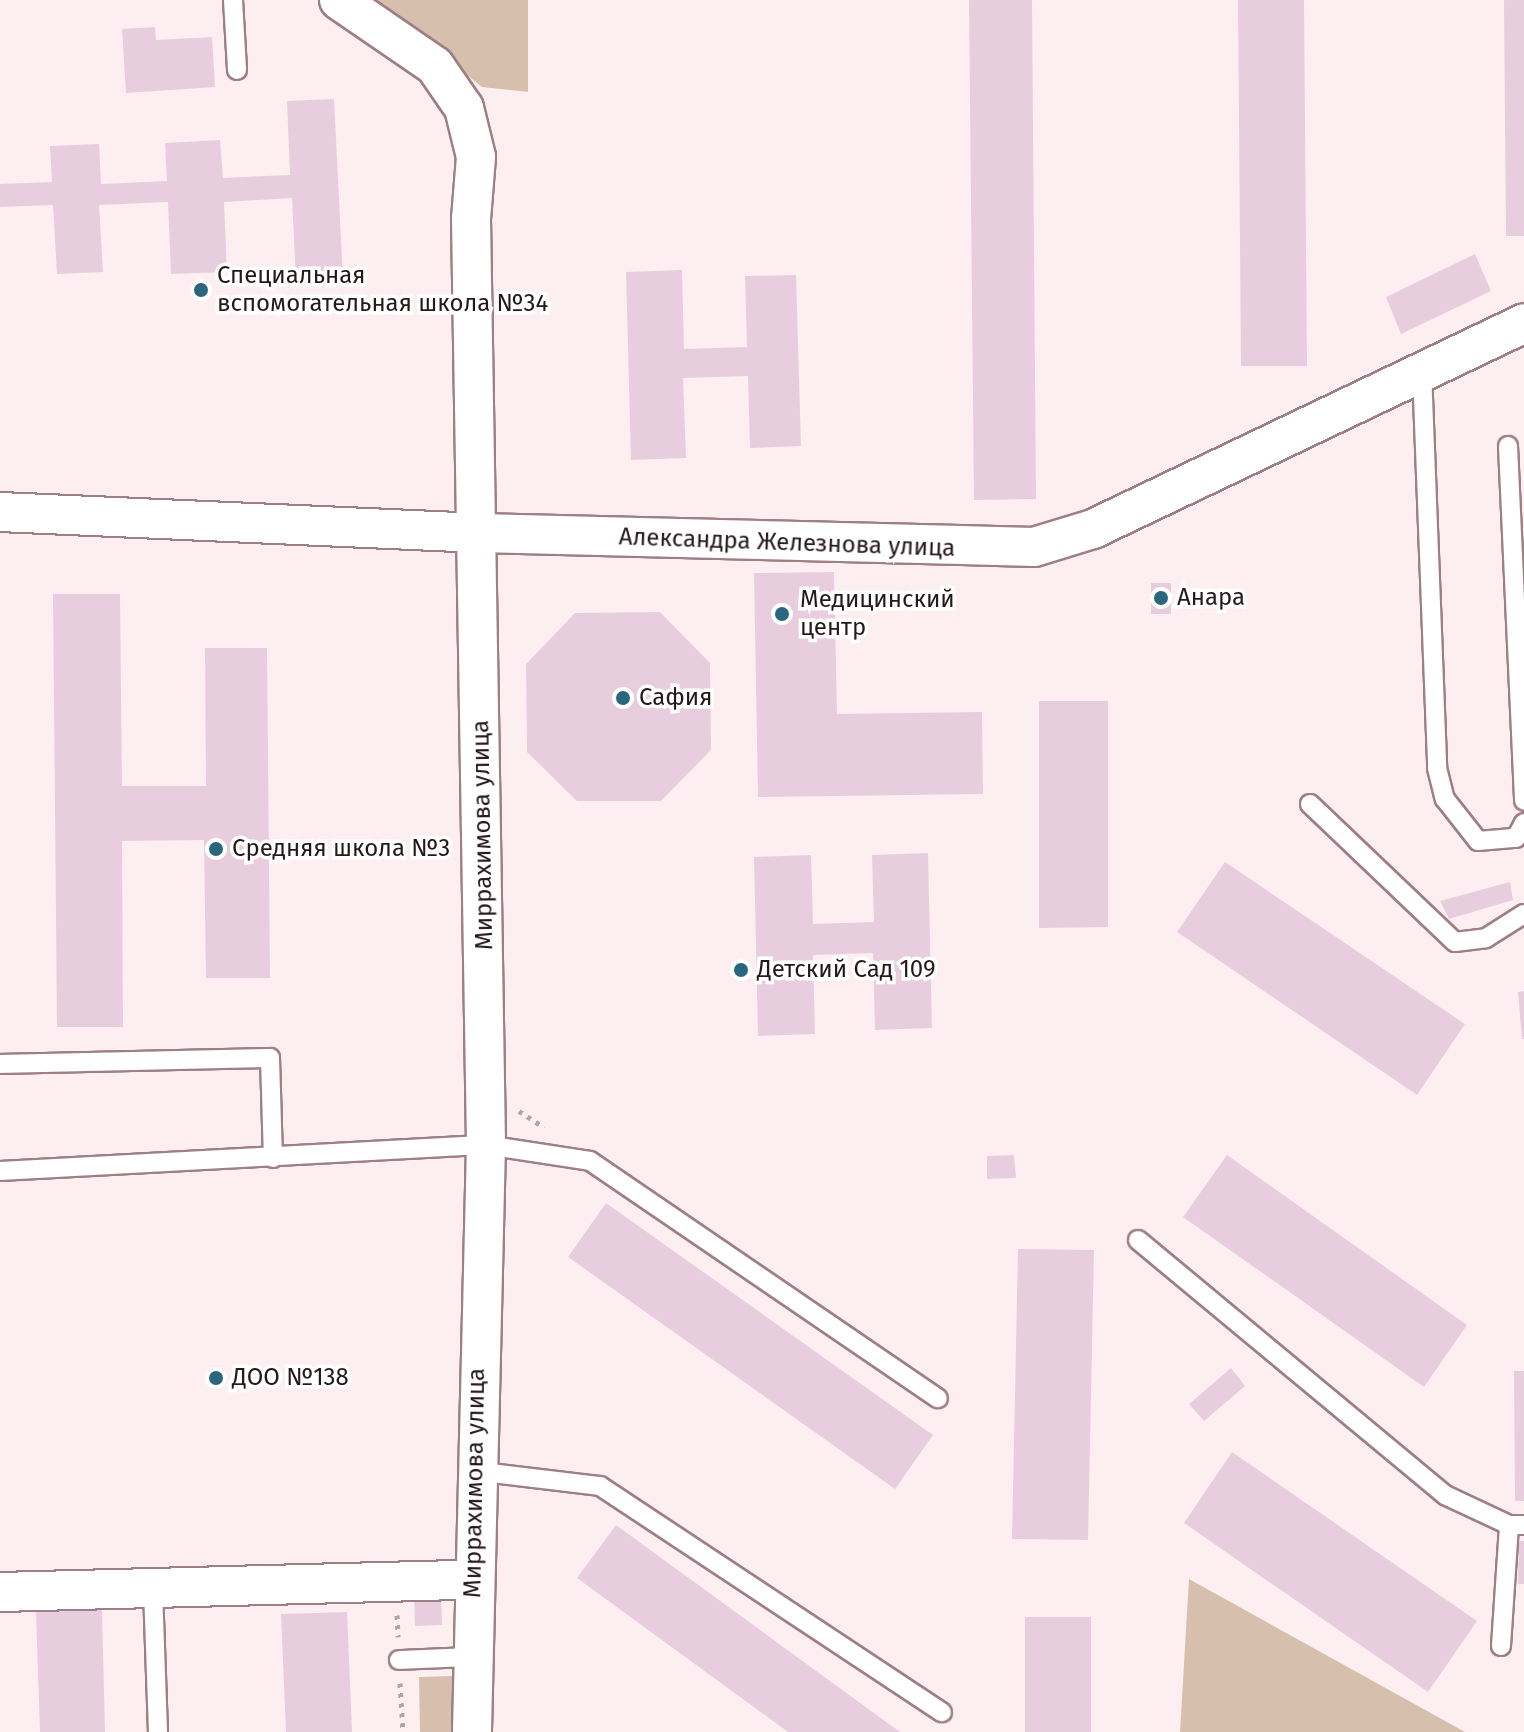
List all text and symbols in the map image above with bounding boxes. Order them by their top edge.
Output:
place label: Специальная вспомогательная школа №34 [217,262,548,318]
marker: Специальная вспомогательная школа №34 [192,281,210,299]
street label: Александра Железнова улица [618,523,956,563]
place label: Анара [1177,584,1245,612]
place label: Медицинский центр [800,586,955,642]
marker: Анара [1152,589,1170,607]
marker: Медицинский центр [771,603,793,625]
place label: Сафия [639,684,712,712]
marker: Сафия [614,689,632,707]
street label: Миррахимова улица [467,720,499,950]
place label: Средняя школа №3 [232,835,450,863]
marker: Средняя школа №3 [207,840,225,858]
place label: Детский Сад 109 [757,956,936,984]
marker: Детский Сад 109 [732,961,750,979]
place label: ДОО №138 [232,1364,349,1392]
street label: Миррахимова улица [459,1368,491,1598]
marker: ДОО №138 [207,1369,225,1387]

